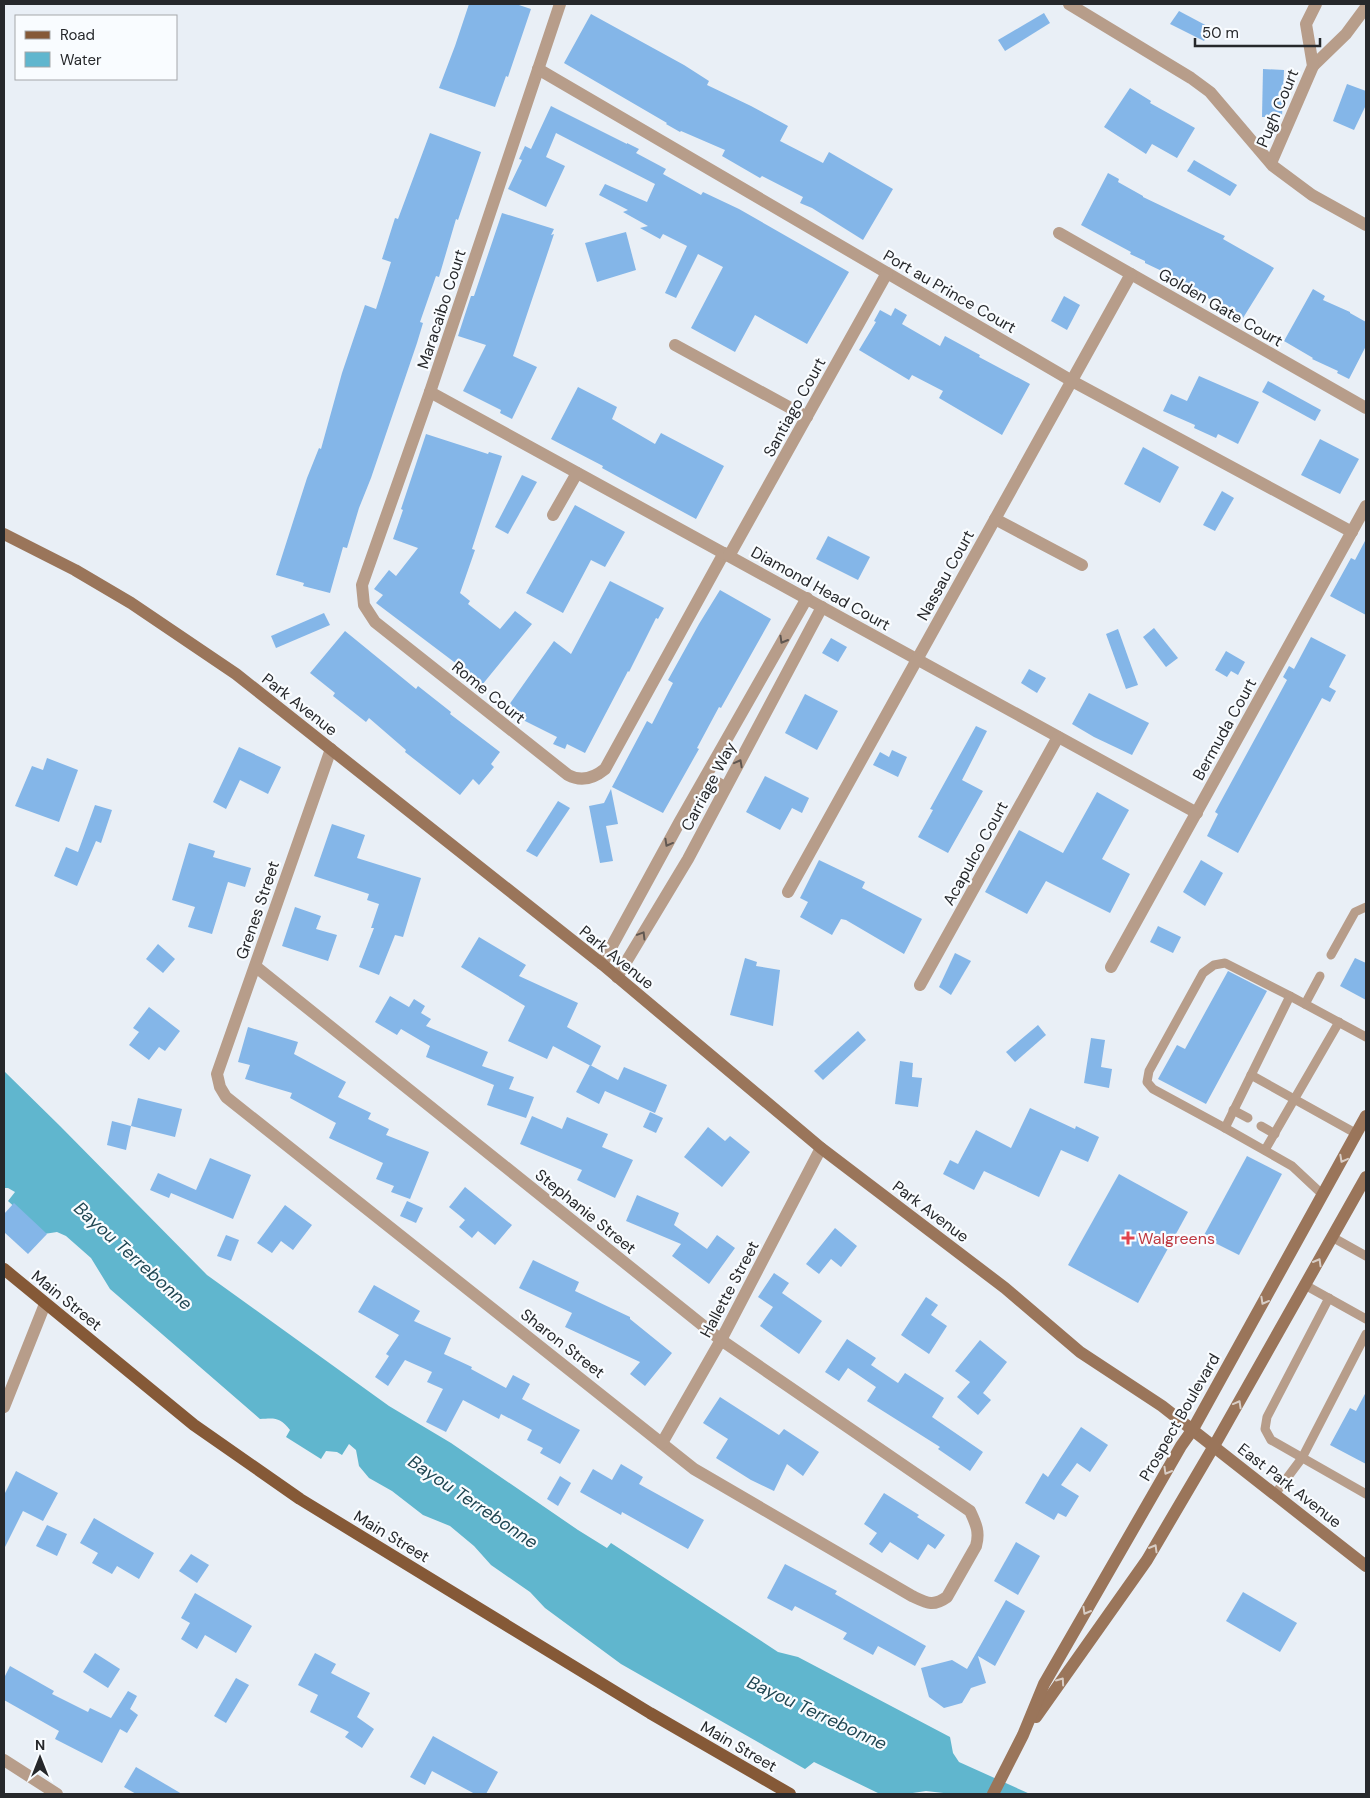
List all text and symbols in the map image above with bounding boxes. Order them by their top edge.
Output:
legend [15,15,178,80]
scale bar [1195,15,1320,47]
text: 50 m [1202,23,1239,43]
text: Road [60,25,95,45]
text: Water [60,50,102,70]
street label: Pugh Court [1252,66,1303,151]
street label: Port au Prince Court [880,245,1020,338]
street label: Maracaibo Court [412,247,471,372]
street label: Golden Gate Court [1155,263,1287,352]
street label: Santiago Court [758,354,830,461]
street label: Nassau Court [912,526,979,624]
street label: Diamond Head Court [747,541,894,635]
one-way arrow [779,635,789,644]
street label: Rome Court [448,656,530,728]
street label: Park Avenue [258,668,342,740]
street label: Bermuda Court [1188,675,1261,784]
street label: Carriage Way [676,738,741,835]
one-way arrow [733,760,743,769]
street label: Acapulco Court [938,797,1013,909]
one-way arrow [664,837,674,846]
street label: Grenes Street [231,858,284,962]
street label: Park Avenue [575,921,658,994]
one-way arrow [636,932,646,941]
one-way arrow [1339,1154,1349,1163]
street label: Stephanie Street [531,1164,641,1259]
street label: Park Avenue [888,1176,973,1247]
water label: Bayou Terrebonne [69,1196,197,1316]
place label: Walgreens [1138,1228,1215,1249]
marker: Walgreens [1122,1232,1134,1244]
street label: Hallette Street [695,1237,764,1341]
one-way arrow [1312,1259,1322,1268]
street label: Main Street [27,1266,106,1335]
one-way arrow [1261,1296,1271,1305]
street label: Sharon Street [516,1304,609,1383]
street label: Prospect Boulevard [1134,1350,1225,1485]
one-way arrow [1232,1400,1242,1409]
street label: East Park Avenue [1234,1438,1346,1533]
water label: Bayou Terrebonne [403,1450,543,1554]
one-way arrow [1163,1465,1173,1474]
street label: Main Street [350,1506,433,1567]
one-way arrow [1148,1545,1158,1554]
one-way arrow [1082,1606,1092,1615]
water label: Bayou Terrebonne [743,1670,891,1756]
one-way arrow [1055,1677,1064,1687]
street label: Main Street [697,1716,781,1777]
north arrow [15,1733,65,1783]
text: N [35,1736,45,1754]

